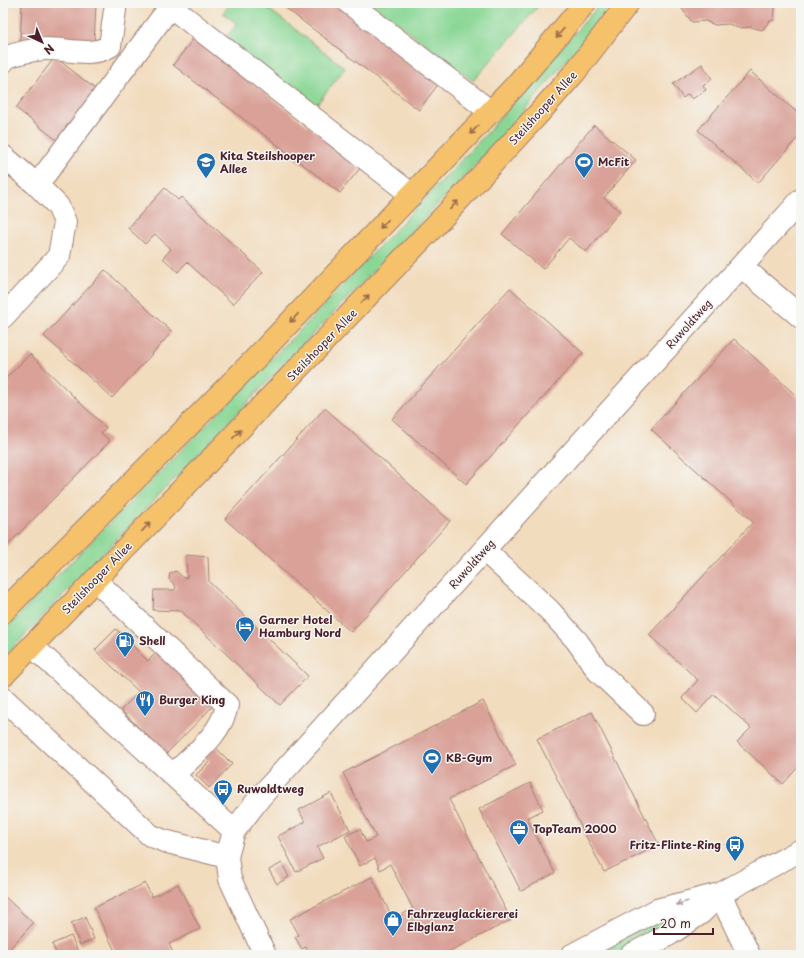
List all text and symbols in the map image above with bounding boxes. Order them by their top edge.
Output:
north arrow [22,22,62,62]
one-way arrow [556,27,565,38]
text: N [40,40,58,59]
street label: Steilshooper Allee [505,67,581,149]
one-way arrow [469,125,478,135]
place label: Kita Steilshooper Allee [220,147,315,177]
school or university icon: Kita Steilshooper Allee [195,151,217,179]
sports icon: McFit [573,151,595,179]
place label: McFit [598,153,629,170]
one-way arrow [450,199,459,210]
one-way arrow [379,219,389,229]
one-way arrow [360,294,370,304]
street label: Ruwoldtweg [662,295,716,352]
street label: Steilshooper Allee [283,305,361,385]
one-way arrow [289,313,299,323]
one-way arrow [232,428,241,439]
one-way arrow [142,522,151,532]
street label: Ruwoldtweg [445,535,499,592]
street label: Steilshooper Allee [58,538,136,618]
place label: Garner Hotel Hamburg Nord [259,611,342,641]
hotel icon: Garner Hotel Hamburg Nord [234,615,256,643]
fuel station icon: Shell [114,630,136,658]
place label: Shell [139,632,165,649]
restaurant icon: Burger King [134,689,156,717]
place label: Burger King [159,691,225,708]
sports icon: KB-Gym [421,747,443,775]
place label: KB-Gym [446,749,492,766]
bus stop icon: Ruwoldtweg [212,778,234,806]
place label: Ruwoldtweg [237,780,304,797]
office icon: TopTeam 2000 [508,818,530,846]
place label: TopTeam 2000 [533,820,616,837]
bus stop icon: Fritz-Flinte-Ring [724,834,746,862]
place label: Fritz-Flinte-Ring [630,836,721,853]
one-way arrow [676,900,689,907]
place label: Fahrzeuglackiererei Elbglanz [407,905,518,935]
shop icon: Fahrzeuglackiererei Elbglanz [382,909,404,937]
scale bar [654,910,713,936]
text: 20 m [660,914,691,932]

